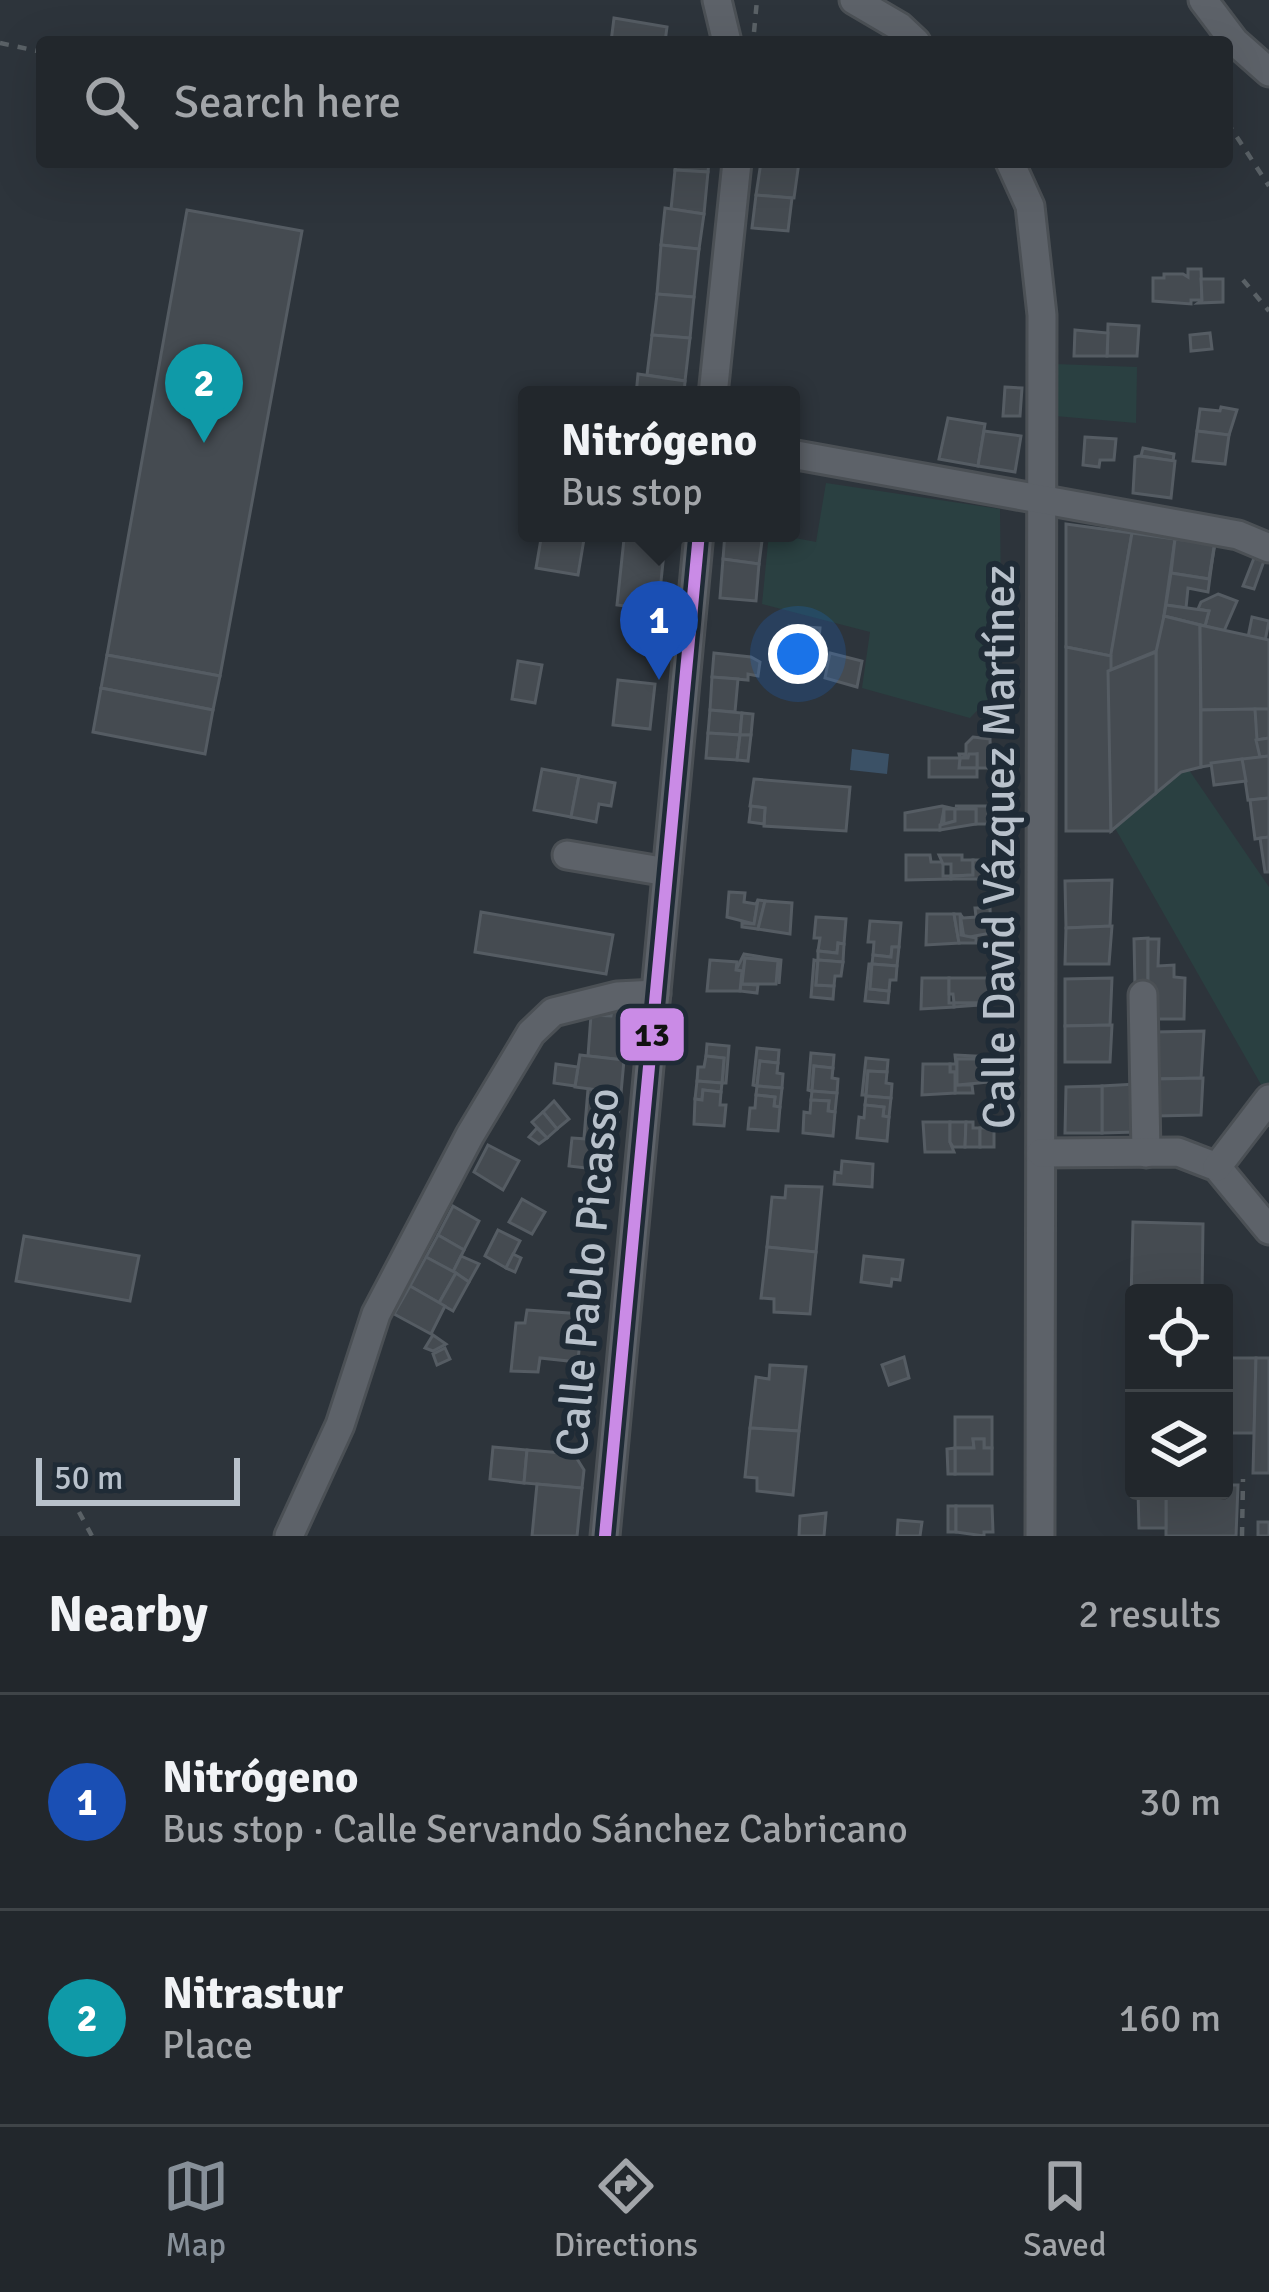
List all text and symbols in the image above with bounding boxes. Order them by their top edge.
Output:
search box [36,36,1233,168]
icon: search [78,69,144,135]
text: Search here [174,75,401,130]
pin: 2 [165,344,243,443]
popup [518,386,800,542]
text: Nitrógeno [561,413,757,468]
text: Bus stop [561,468,703,516]
street label: Calle David Vázquez Martínez [972,565,1027,1129]
pin: 1 [620,581,698,680]
your location [768,624,828,684]
line badge: 13 [618,1006,686,1063]
text: 13 [634,1015,670,1056]
street label: Calle Pablo Picasso [545,1086,631,1458]
map controls [1125,1284,1233,1500]
button: locate [1125,1284,1233,1392]
button: layers [1125,1392,1233,1500]
scale bar [36,1452,240,1505]
text: 50 m [54,1458,123,1499]
text: Nearby [48,1583,208,1646]
text: 2 results [1078,1590,1221,1638]
text: Nitrógeno [162,1750,359,1805]
text: 1 [76,1778,98,1826]
text: 30 m [1139,1778,1221,1826]
text: Bus stop · Calle Servando Sánchez Cabricano [162,1805,908,1853]
text: Nitrastur [162,1966,343,2021]
text: 2 [76,1994,98,2042]
text: 160 m [1118,1994,1221,2042]
text: Place [162,2021,253,2069]
tab: Map [163,2153,229,2266]
tab: Directions [554,2153,698,2266]
tab: Saved [1023,2153,1106,2266]

